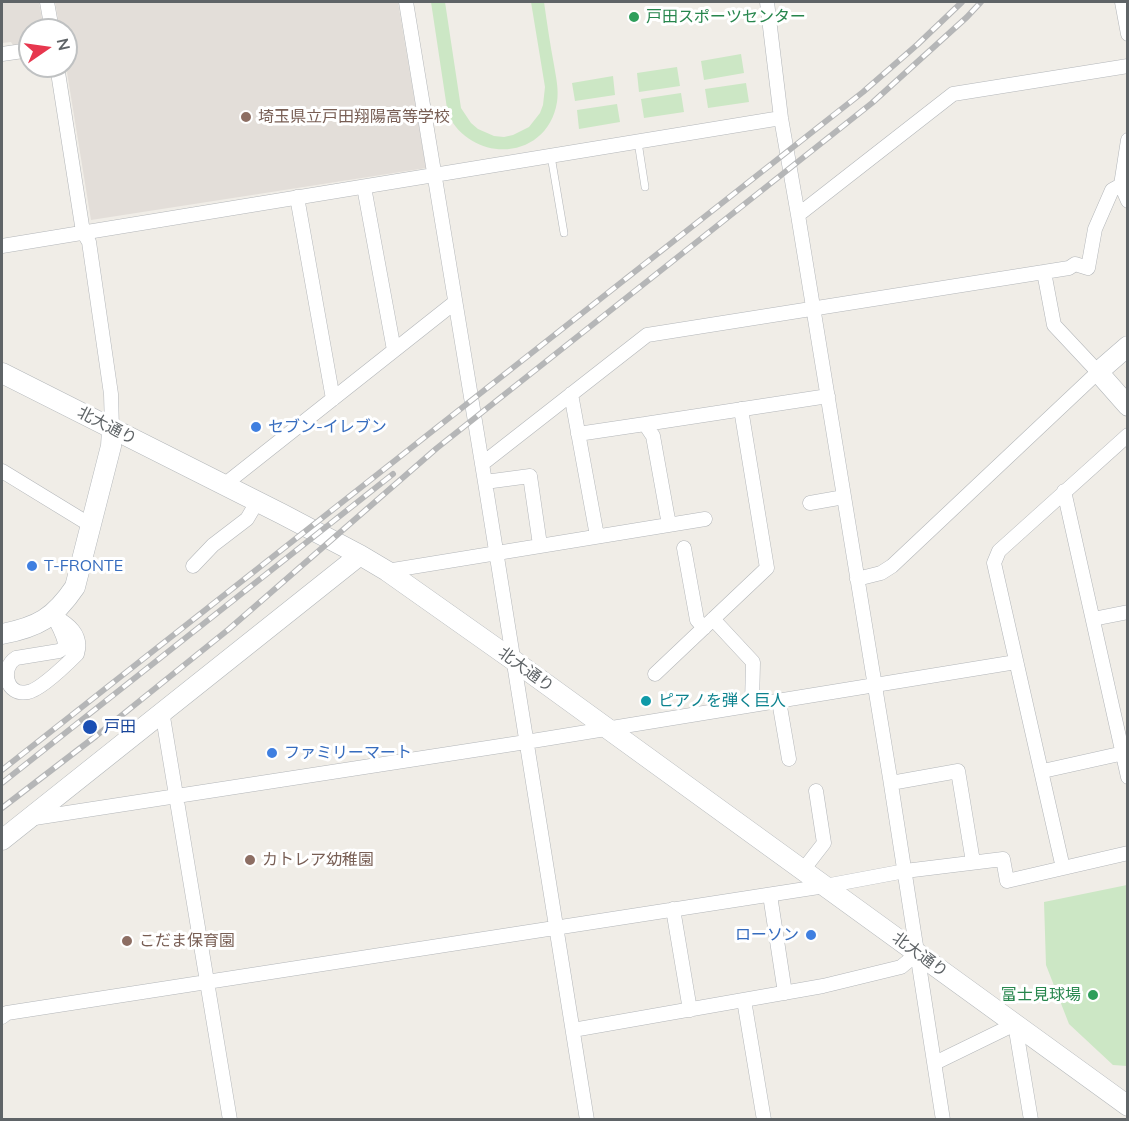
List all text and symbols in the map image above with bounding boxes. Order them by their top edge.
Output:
place label: 戸田スポーツセンター [646,7,806,27]
marker: 戸田スポーツセンター [627,10,641,24]
north arrow [18,18,78,78]
text: N [52,36,75,53]
place label: 埼玉県立戸田翔陽高等学校 [258,107,450,127]
marker: 埼玉県立戸田翔陽高等学校 [239,110,253,124]
street label: 北大通り [74,403,140,449]
place label: セブン-イレブン [268,417,387,437]
marker: セブン-イレブン [249,420,263,434]
place label: T-FRONTE [44,556,123,576]
marker: T-FRONTE [25,559,39,573]
street label: 北大通り [494,643,558,697]
place label: ピアノを弾く巨人 [658,691,786,711]
marker: ピアノを弾く巨人 [639,694,653,708]
place label: 戸田 [104,717,136,737]
marker: 戸田 [81,718,99,736]
place label: ファミリーマート [284,743,412,763]
marker: ファミリーマート [265,746,279,760]
place label: カトレア幼稚園 [262,850,374,870]
marker: カトレア幼稚園 [243,853,257,867]
place label: ローソン [735,925,799,945]
marker: ローソン [804,928,818,942]
street label: 北大通り [888,928,952,982]
place label: こだま保育園 [139,931,235,951]
marker: こだま保育園 [120,934,134,948]
place label: 富士見球場 [1001,985,1081,1005]
marker: 富士見球場 [1086,988,1100,1002]

